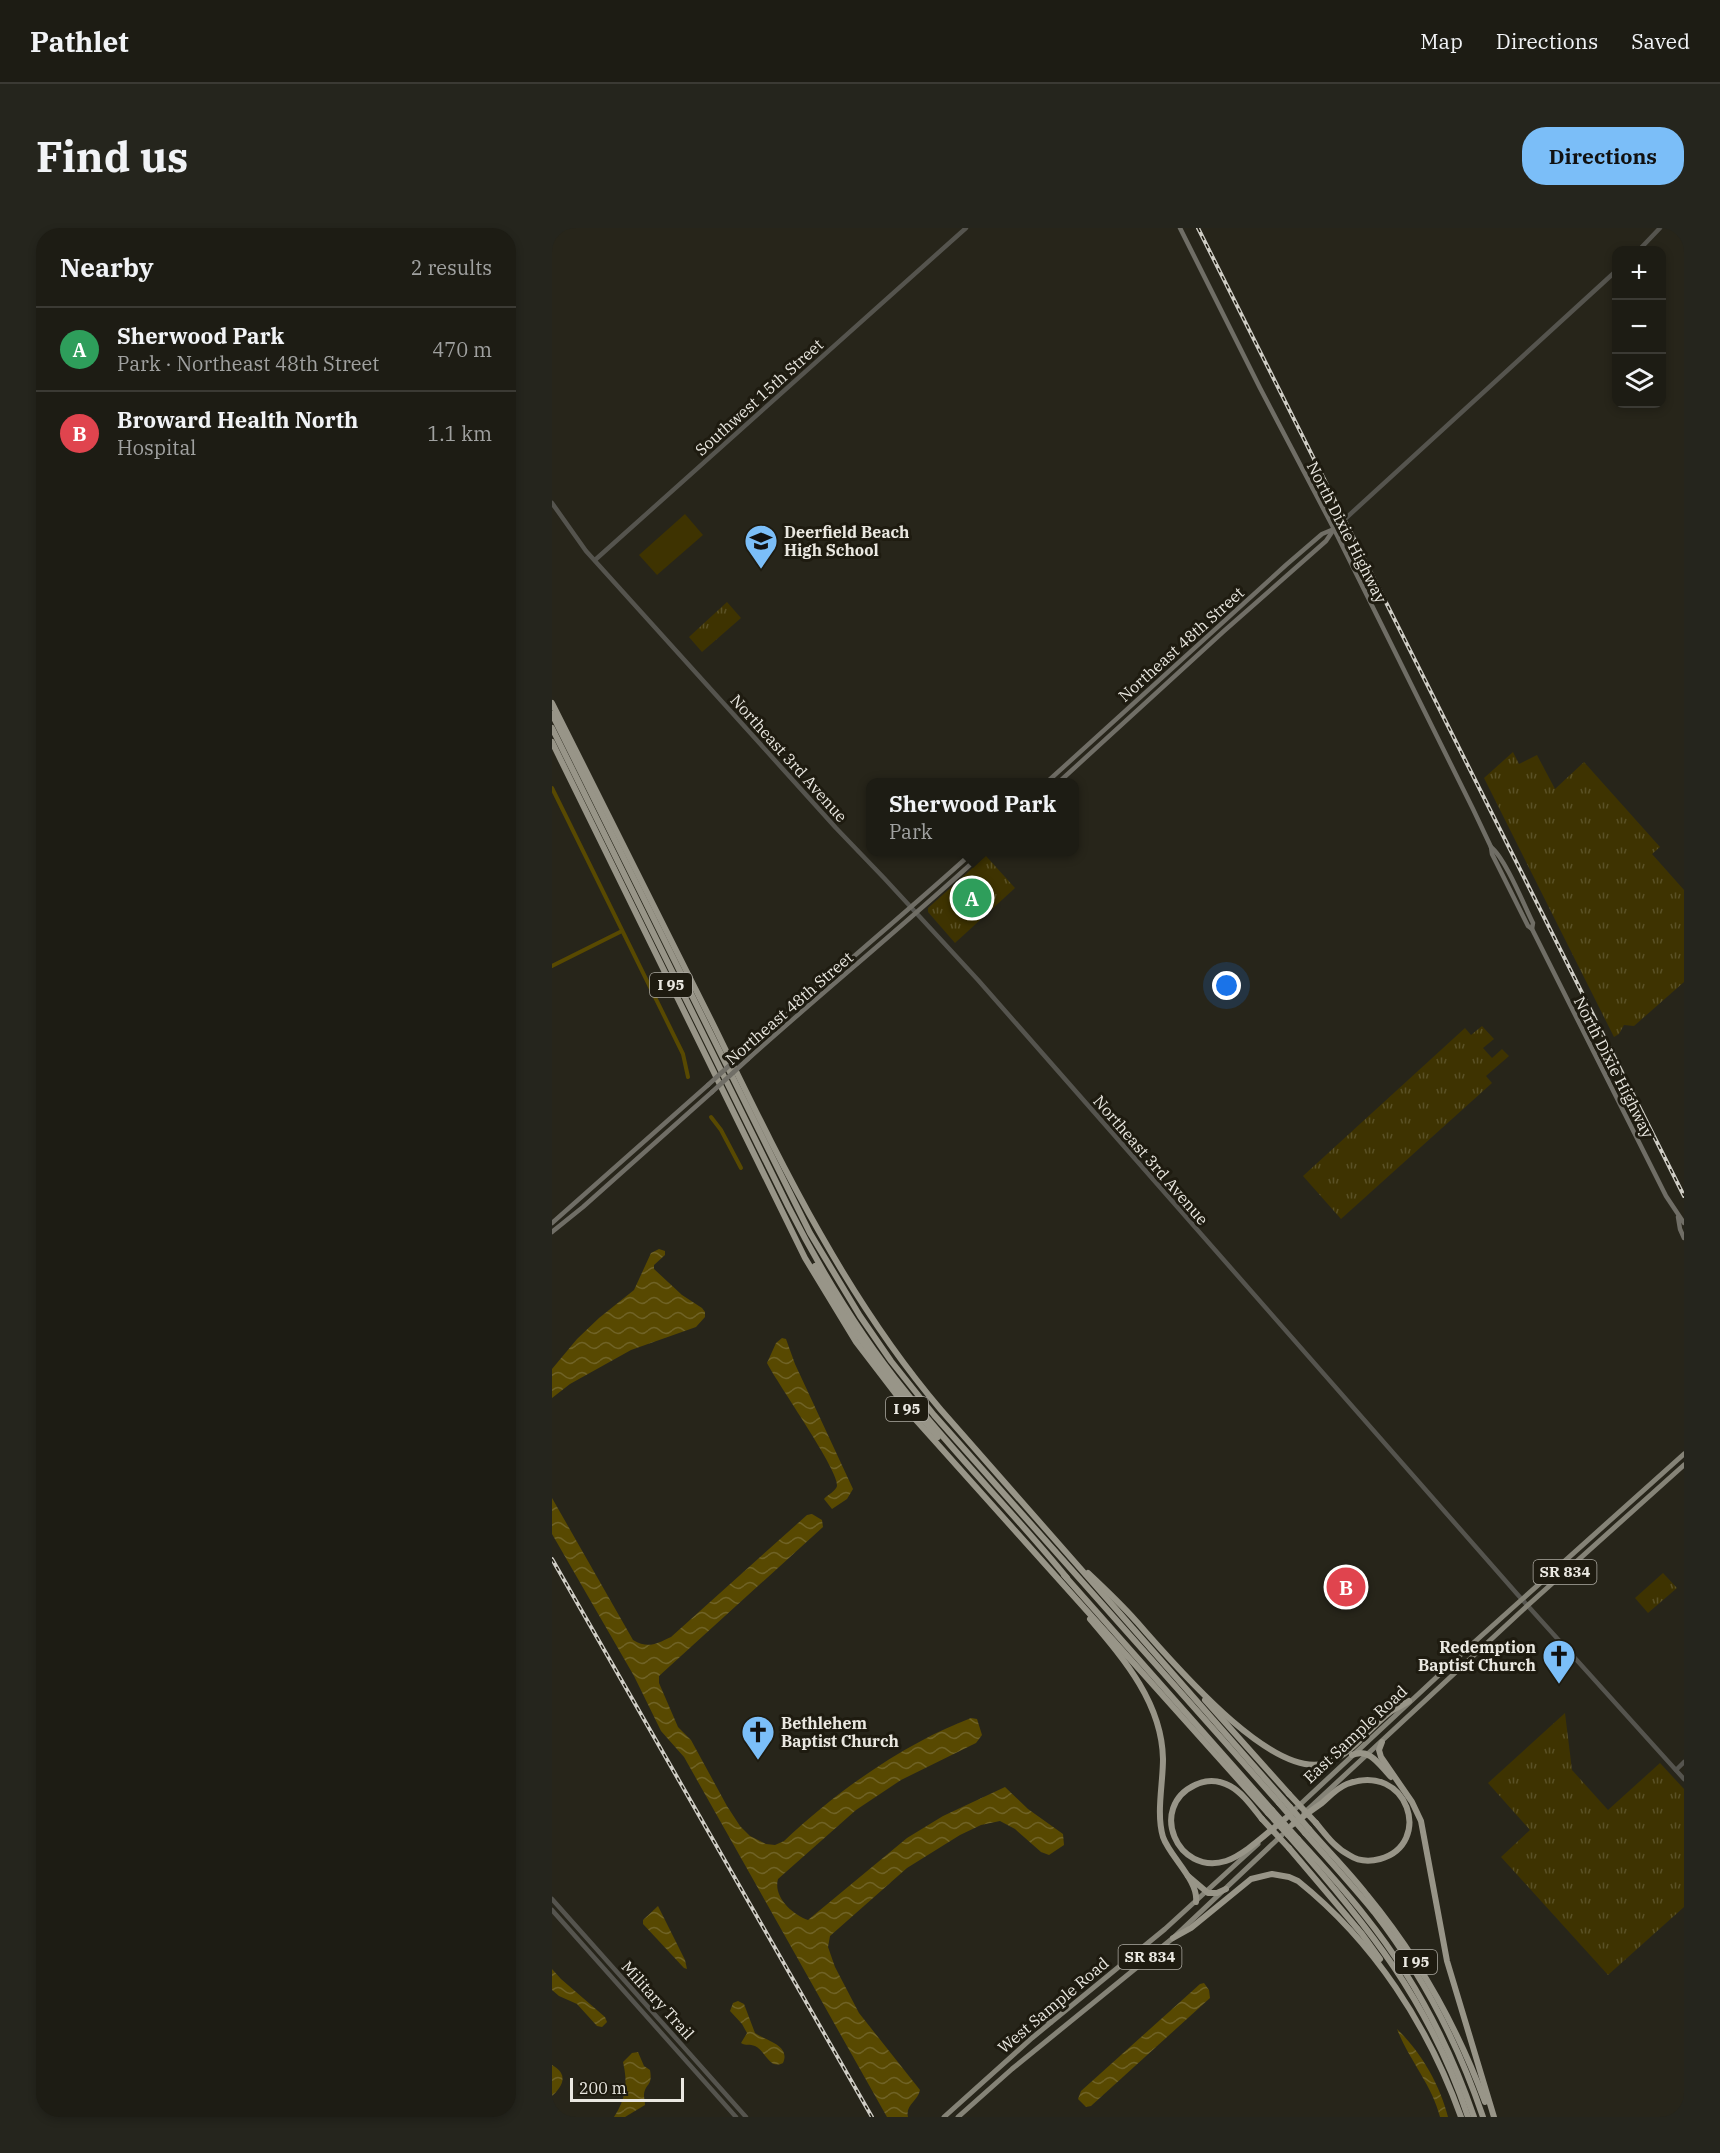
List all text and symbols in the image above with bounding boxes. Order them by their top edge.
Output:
text: Pathlet [30,23,129,60]
text: Map [1420,27,1463,55]
text: Directions [1496,27,1598,55]
text: Saved [1631,27,1690,55]
button: Directions [1522,127,1684,185]
text: Find us [36,129,188,184]
map controls [1612,246,1666,408]
button: + [1612,246,1666,300]
text: Nearby [60,250,154,284]
text: 2 results [411,254,492,281]
button: − [1612,300,1666,354]
text: Sherwood Park [117,321,284,350]
street label: Southwest 15th Street [691,334,827,460]
text: A [73,336,86,363]
text: 470 m [432,336,492,363]
text: Park · Northeast 48th Street [117,350,379,377]
button: layers [1612,354,1666,408]
text: Broward Health North [117,405,358,434]
text: B [72,420,87,447]
text: 1.1 km [427,420,492,447]
text: Hospital [117,434,196,461]
street label: North Dixie Highway [1303,458,1392,607]
place label: Deerfield Beach High School [784,522,910,560]
school or university icon: Deerfield Beach High School [743,523,779,570]
street label: Northeast 48th Street [1114,582,1248,706]
street label: Northeast 3rd Avenue [726,690,852,826]
popup [866,778,1079,856]
text: Sherwood Park [889,789,1056,818]
text: Park [889,818,933,845]
pin: A [952,876,992,920]
street label: Northeast 48th Street [721,947,857,1069]
your location [1212,971,1241,1000]
road number: I 95 [650,973,692,997]
street label: North Dixie Highway [1570,993,1659,1142]
street label: Northeast 3rd Avenue [1089,1091,1213,1229]
road number: I 95 [886,1397,928,1421]
road number: SR 834 [1534,1560,1596,1584]
pin: B [1326,1564,1366,1610]
place label: Redemption Baptist Church [1418,1637,1536,1675]
church icon: Redemption Baptist Church [1541,1638,1577,1685]
street label: East Sample Road [1299,1681,1411,1787]
place label: Bethlehem Baptist Church [781,1713,899,1751]
church icon: Bethlehem Baptist Church [740,1714,776,1761]
road number: SR 834 [1118,1945,1182,1969]
road number: I 95 [1395,1950,1437,1974]
street label: West Sample Road [993,1953,1113,2057]
street label: Military Trail [617,1957,699,2044]
scale bar [570,2075,684,2102]
text: 200 m [579,2078,627,2098]

